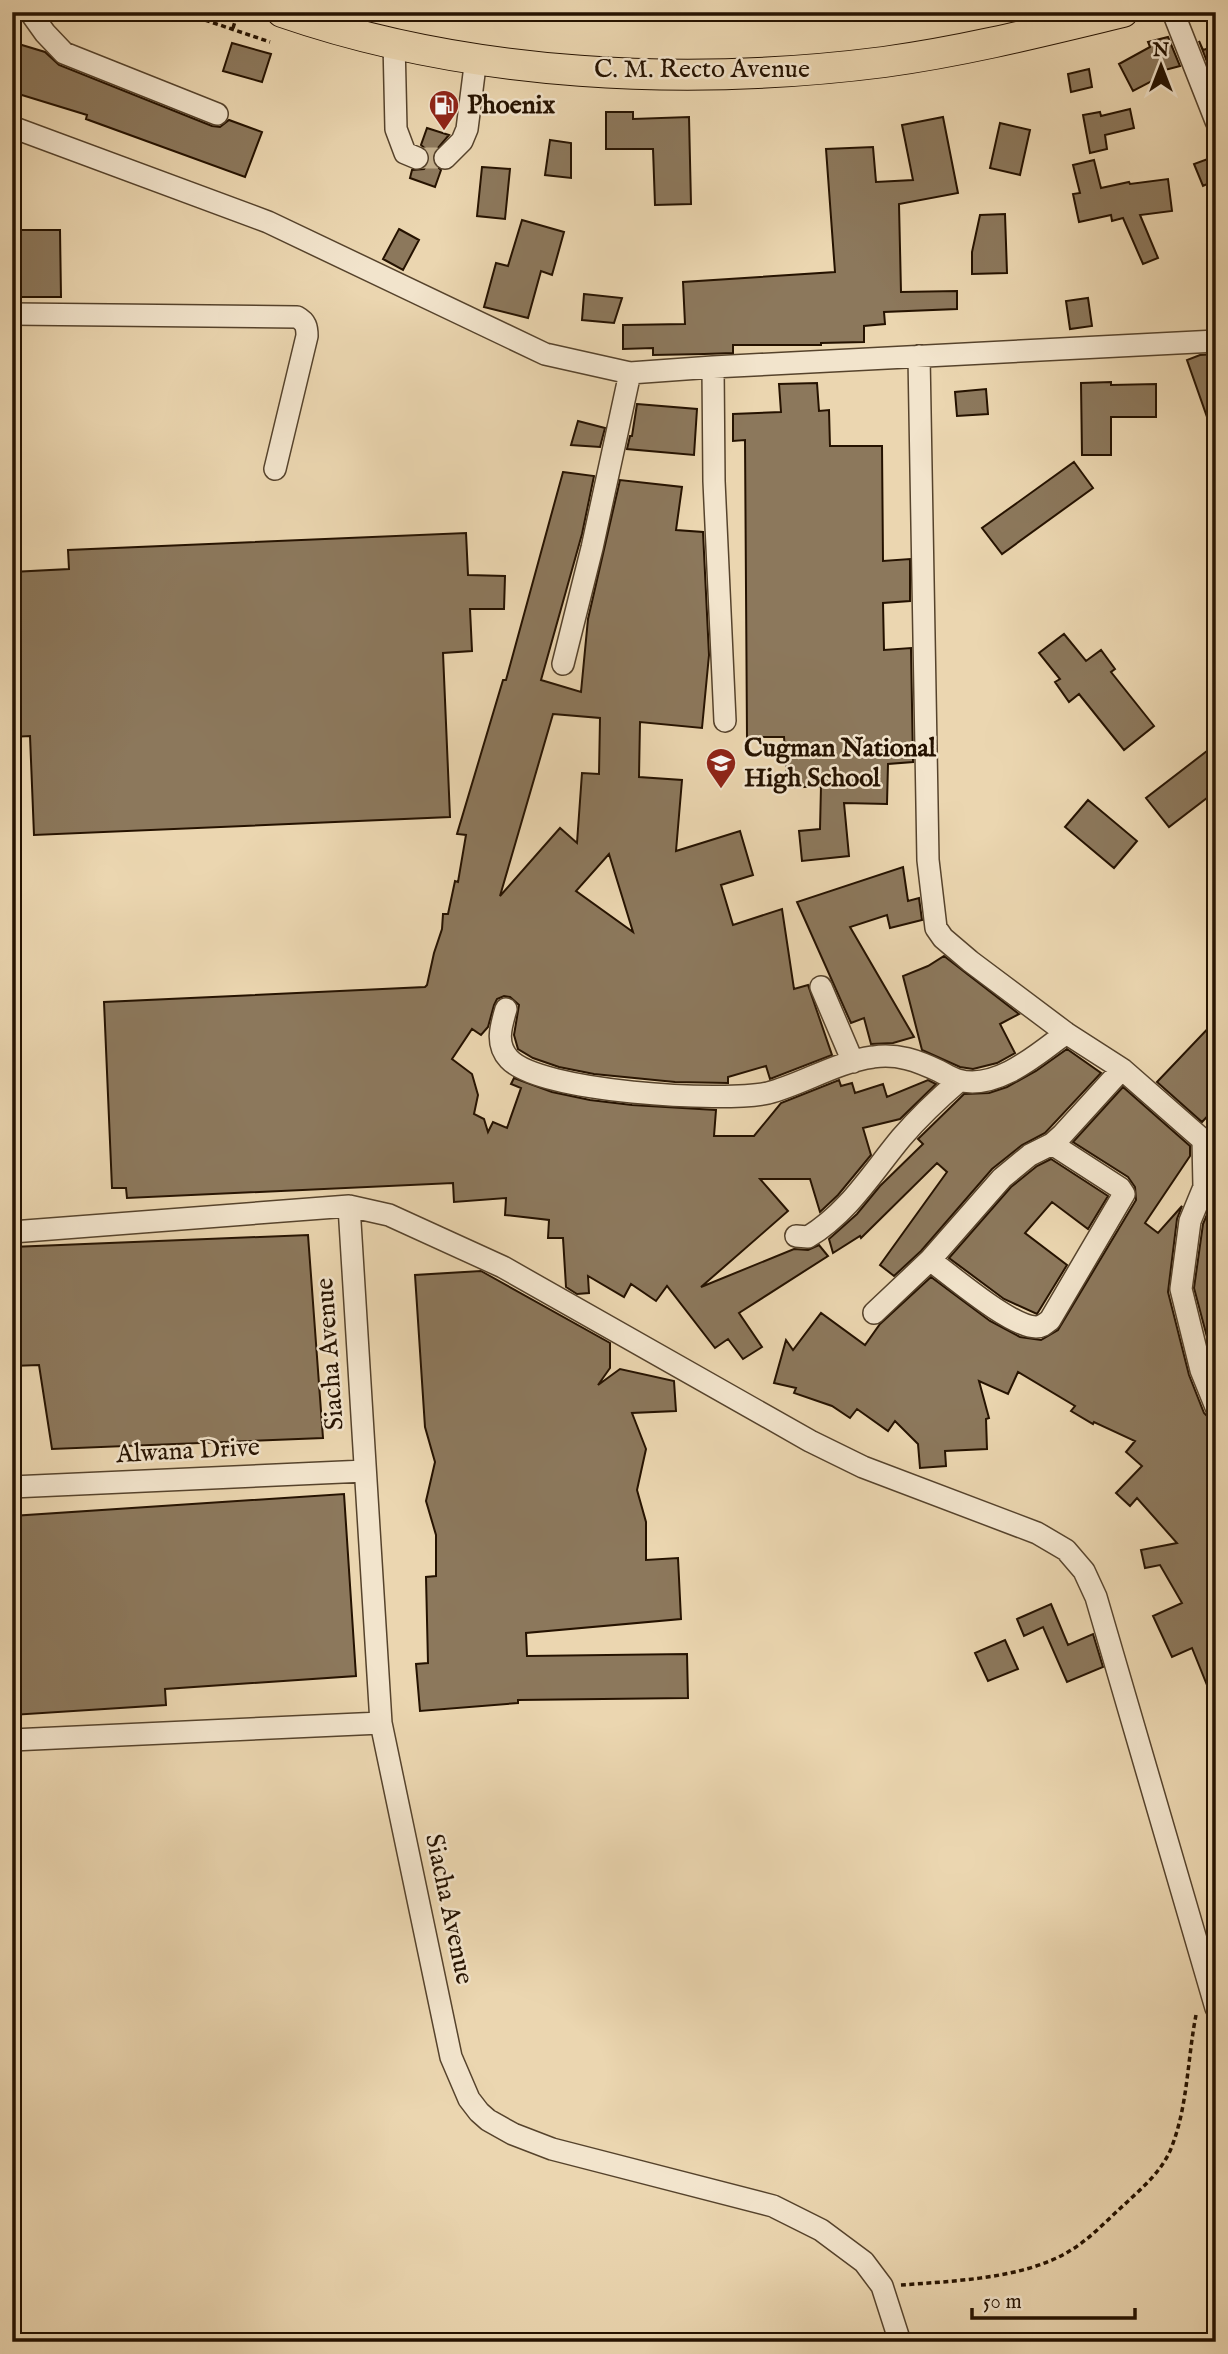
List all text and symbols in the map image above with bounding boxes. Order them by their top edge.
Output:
north arrow [1126,32,1196,102]
text: N [1152,39,1170,63]
street label: C. M. Recto Avenue [594,53,810,86]
fuel station icon: Phoenix [427,88,461,132]
place label: Phoenix [467,89,556,122]
place label: Cugman National High School [744,732,937,795]
school or university icon: Cugman National High School [704,746,738,790]
street label: Siacha Avenue [308,1277,352,1431]
street label: Alwana Drive [114,1431,261,1471]
street label: Siacha Avenue [417,1831,481,1987]
scale bar [972,2277,1135,2321]
text: 50 m [983,2289,1022,2316]

